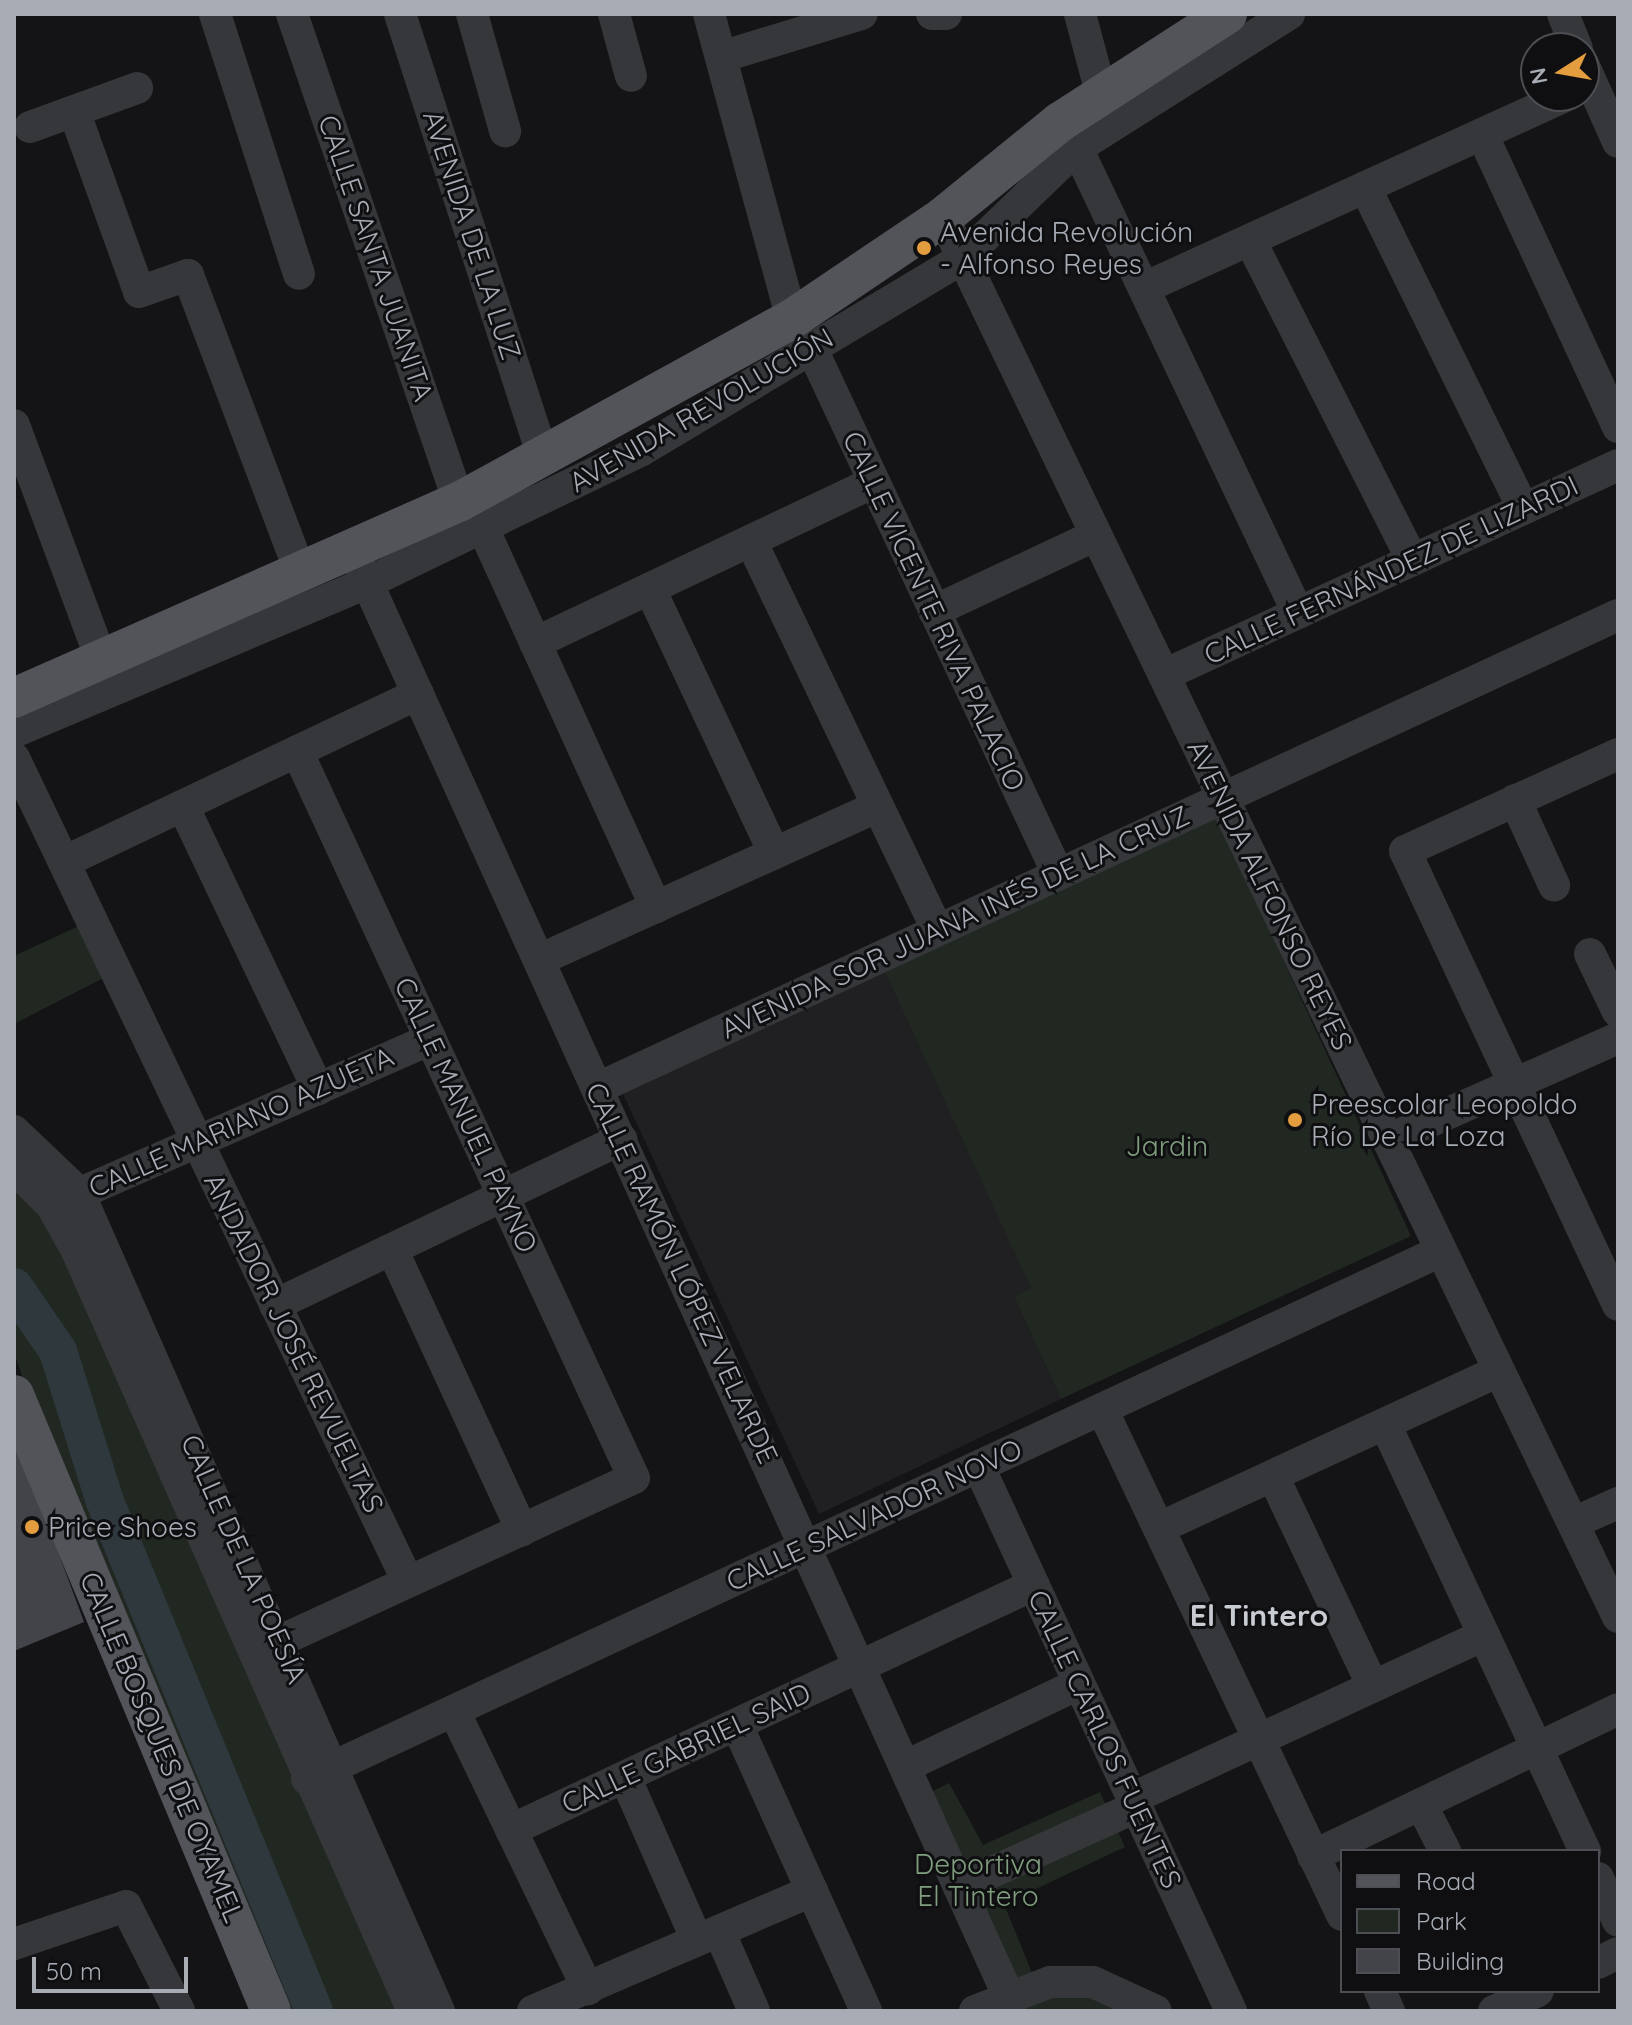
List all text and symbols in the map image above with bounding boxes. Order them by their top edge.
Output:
north arrow [1520,32,1600,112]
text: N [1523,66,1554,87]
street label: AVENIDA DE LA LUZ [416,106,528,364]
street label: CALLE SANTA JUANITA [311,111,441,405]
place label: Avenida Revolución - Alfonso Reyes [940,215,1193,281]
marker: Avenida Revolución - Alfonso Reyes [915,239,933,257]
street label: AVENIDA REVOLUCIÓN [563,321,839,499]
street label: CALLE VICENTE RIVA PALACIO [836,426,1032,796]
street label: CALLE FERNÁNDEZ DE LIZARDI [1199,468,1583,672]
street label: AVENIDA ALFONSO REYES [1180,735,1360,1055]
street label: AVENIDA SOR JUANA INÉS DE LA CRUZ [716,798,1194,1046]
street label: CALLE MANUEL PAYNO [387,972,545,1258]
street label: CALLE MARIANO AZUETA [83,1040,399,1204]
street label: CALLE RAMÓN LÓPEZ VELARDE [579,1077,785,1469]
place label: Preescolar Leopoldo Río De La Loza [1311,1087,1577,1153]
marker: Preescolar Leopoldo Río De La Loza [1286,1111,1304,1129]
park label: Jardin [1126,1129,1208,1163]
street label: ANDADOR JOSÉ REVUELTAS [197,1168,391,1518]
street label: CALLE DE LA POESÍA [174,1429,314,1689]
street label: CALLE SALVADOR NOVO [721,1432,1027,1598]
place label: Price Shoes [48,1510,197,1544]
marker: Price Shoes [23,1518,41,1536]
street label: CALLE BOSQUES DE OYAMEL [73,1567,251,1927]
street label: CALLE CARLOS FUENTES [1021,1585,1189,1893]
district label: El Tintero [1190,1597,1328,1633]
street label: CALLE GABRIEL SAID [556,1676,816,1820]
park label: Deportiva El Tintero [914,1847,1042,1913]
legend [1340,1849,1600,1993]
text: Road [1416,1866,1476,1896]
text: Park [1416,1906,1467,1936]
scale bar [36,1941,192,1991]
text: Building [1416,1946,1504,1976]
text: 50 m [46,1956,102,1986]

